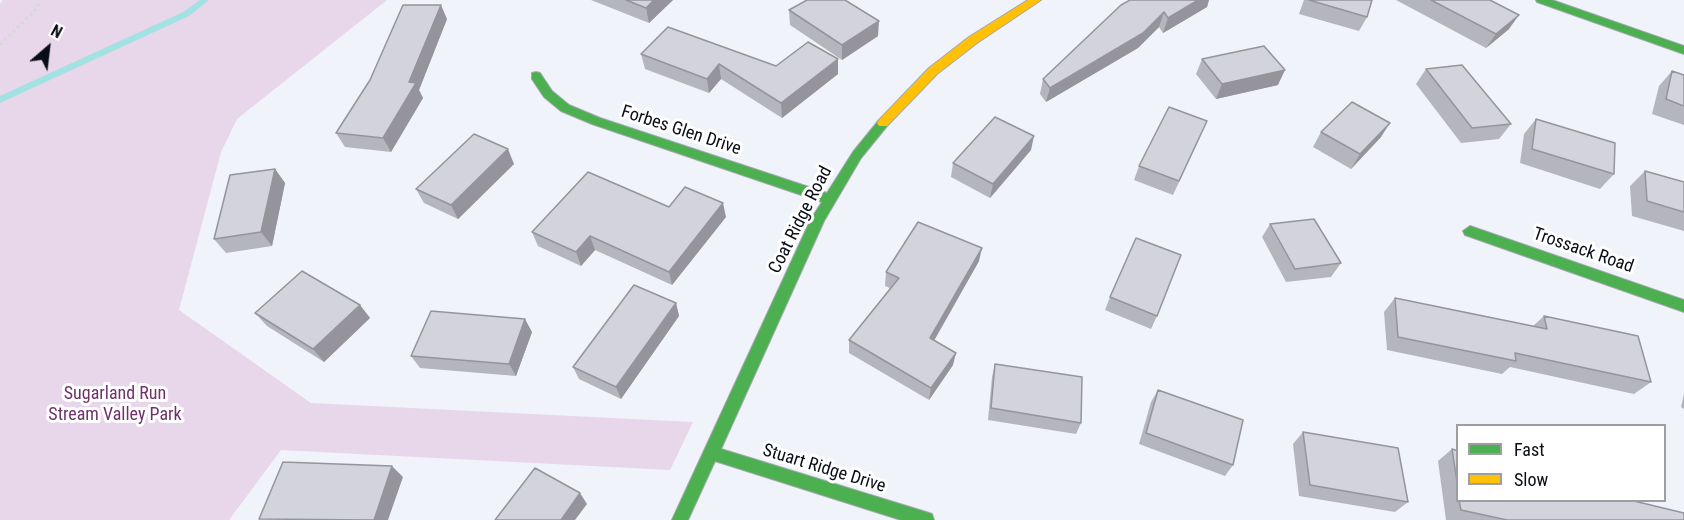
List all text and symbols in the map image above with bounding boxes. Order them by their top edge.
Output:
north arrow [18,18,78,78]
text: N [48,21,65,42]
street label: Forbes Glen Drive [618,101,744,161]
street label: Coat Ridge Road [765,163,837,277]
street label: Trossack Road [1530,224,1636,278]
park label: Sugarland Run Stream Valley Park [48,383,182,426]
legend [1456,424,1666,502]
text: Fast [1514,439,1545,460]
street label: Stuart Ridge Drive [760,440,888,498]
text: Slow [1514,469,1548,490]

